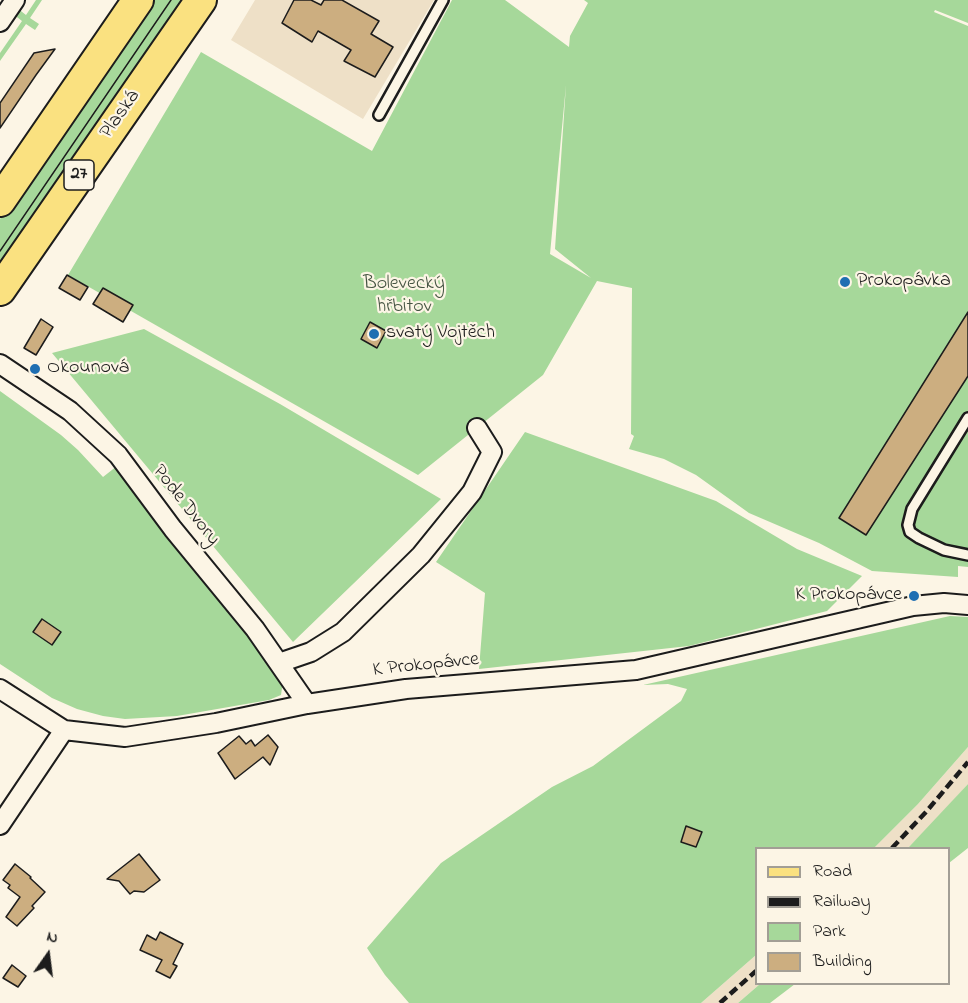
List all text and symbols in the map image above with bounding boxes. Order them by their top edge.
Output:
street label: Plaská [96,86,146,144]
road number: 27 [64,160,94,190]
place label: Prokopávka [857,270,951,294]
park label: Bolevecký hřbitov [363,273,445,320]
marker: Prokopávka [838,275,852,289]
place label: svatý Vojtěch [386,322,495,346]
marker: svatý Vojtěch [367,327,381,341]
place label: Okounová [47,357,129,381]
marker: Okounová [28,362,42,376]
street label: Pode Dvory [146,461,224,551]
place label: K Prokopávce [795,584,902,608]
marker: K Prokopávce [907,589,921,603]
street label: K Prokopávce [372,648,480,684]
legend [755,847,950,985]
text: Road [813,859,852,885]
text: Railway [813,889,870,915]
text: Park [813,919,846,945]
north arrow [18,925,78,985]
text: N [44,925,61,950]
text: Building [813,949,872,975]

